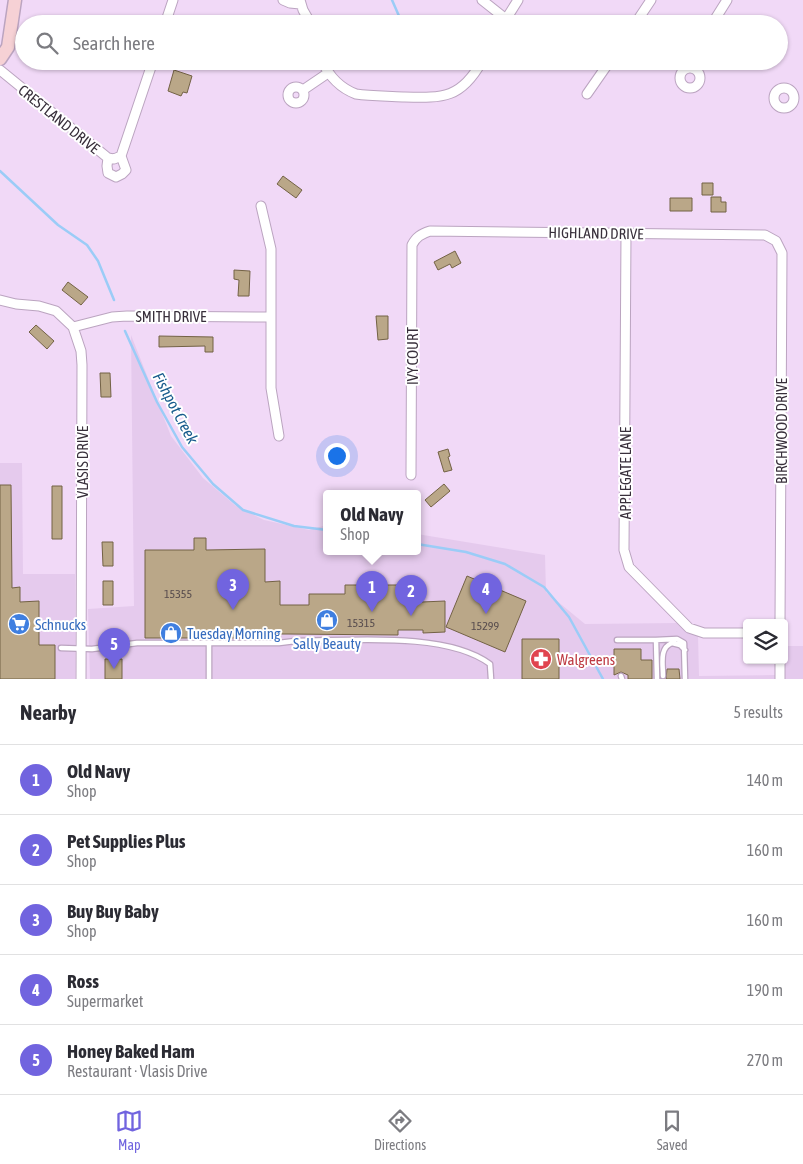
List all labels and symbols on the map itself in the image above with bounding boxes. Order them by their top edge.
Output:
street label: CRESTLAND DRIVE [15,81,103,157]
street label: HIGHLAND DRIVE [548,224,644,242]
street label: SMITH DRIVE [136,308,207,325]
street label: IVY COURT [404,327,421,385]
water label: Fishpot Creek [149,369,203,448]
street label: BIRCHWOOD DRIVE [773,377,790,484]
street label: VLASIS DRIVE [74,425,91,498]
street label: APPLEGATE LANE [617,426,634,519]
your location [324,443,350,469]
pin: 3 [217,569,249,610]
pin: 1 [356,571,388,612]
pin: 4 [470,573,502,614]
pin: 2 [395,575,427,616]
house number: 15355 [164,587,192,601]
shop icon: Sally Beauty [315,608,339,632]
supermarket icon: Schnucks [7,612,31,636]
place label: Schnucks [35,616,86,633]
house number: 15315 [347,616,375,630]
house number: 15299 [471,619,499,633]
shop icon: Tuesday Morning [159,621,183,645]
place label: Tuesday Morning [187,625,281,642]
pin: 5 [98,628,130,669]
place label: Sally Beauty [293,635,361,652]
pharmacy icon: Walgreens [529,647,553,671]
place label: Walgreens [557,651,615,668]

